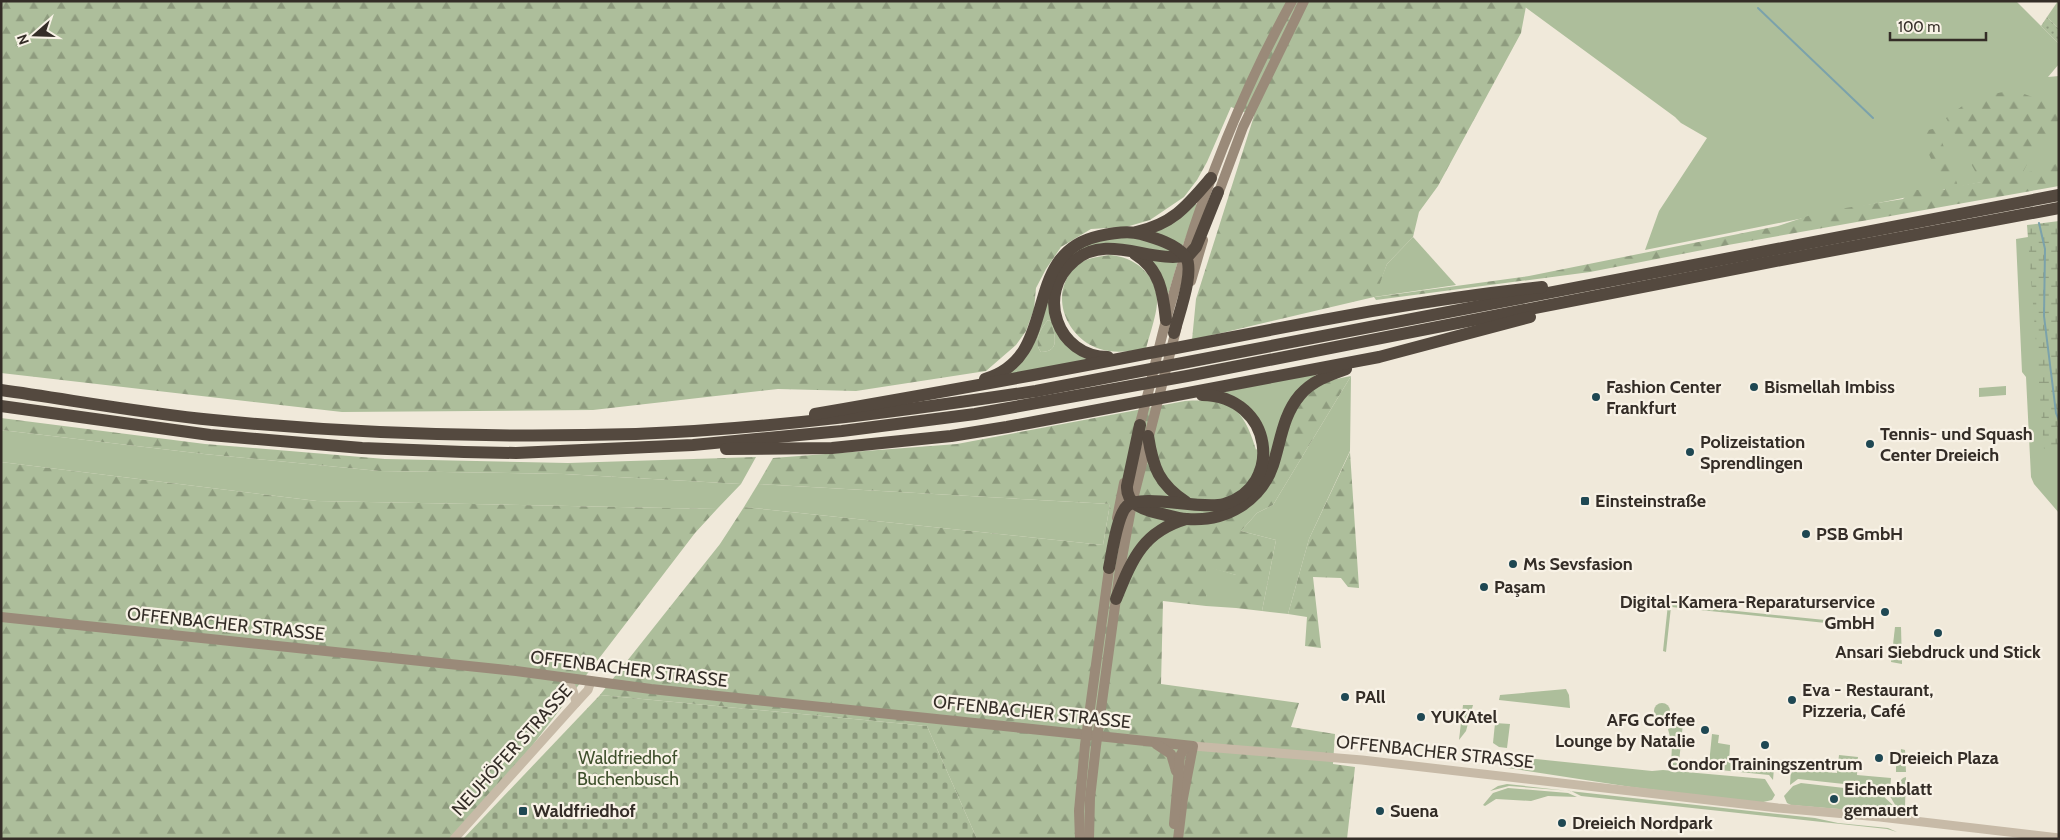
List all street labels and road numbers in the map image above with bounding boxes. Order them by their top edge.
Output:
street label: OFFENBACHER STRASSE [126,603,326,645]
street label: OFFENBACHER STRASSE [529,646,729,692]
street label: NEUHÖFER STRASSE [447,680,577,820]
street label: OFFENBACHER STRASSE [932,691,1132,733]
street label: OFFENBACHER STRASSE [1335,731,1535,773]

